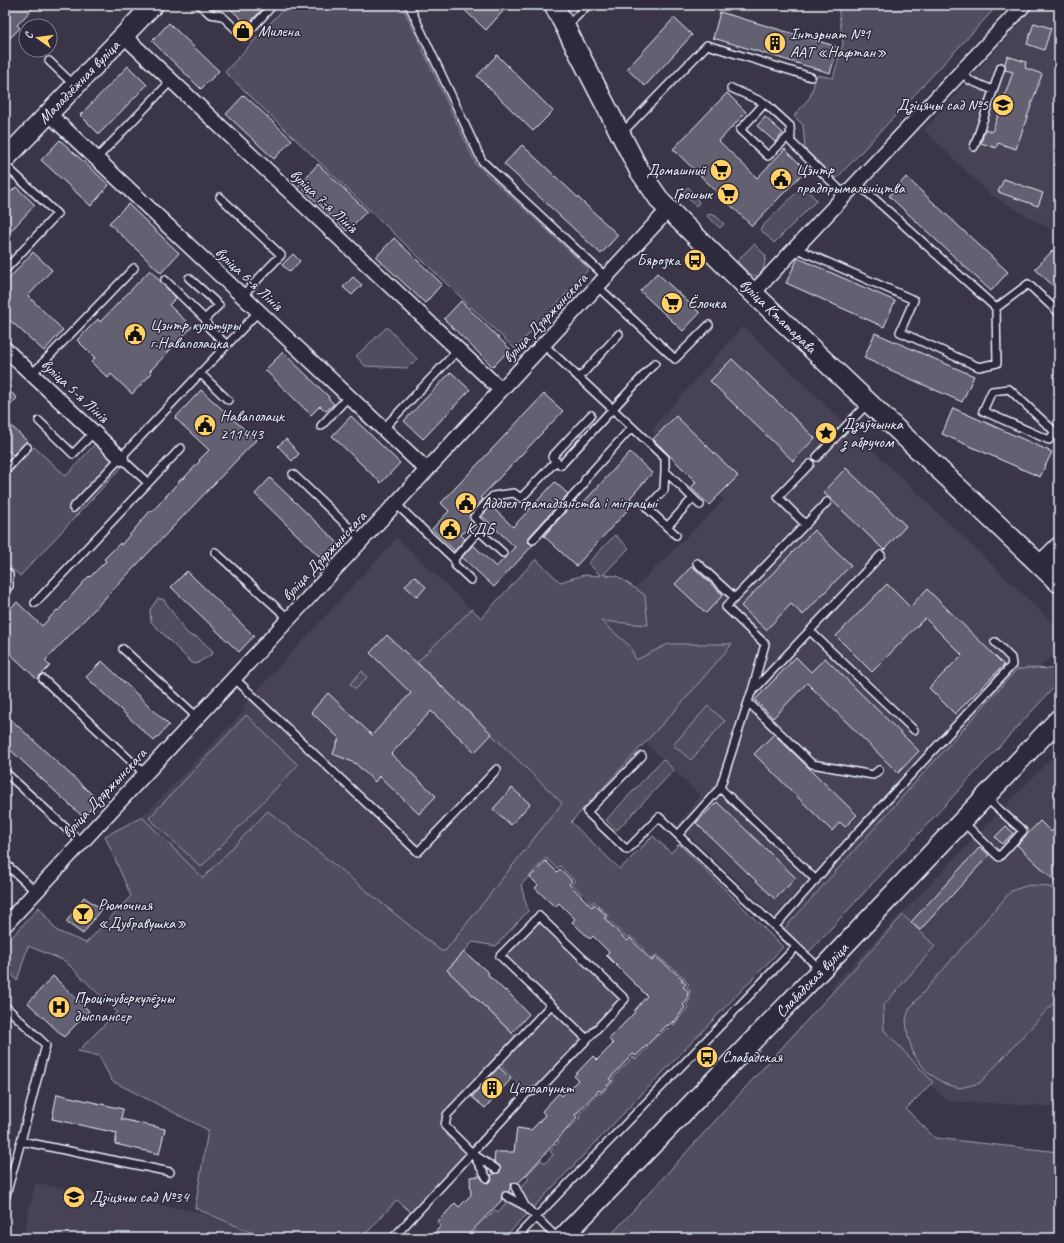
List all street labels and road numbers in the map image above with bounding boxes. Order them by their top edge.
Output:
street label: Маладзёжная вуліца [34,35,125,128]
street label: вуліца 7-я Лінія [286,165,363,238]
street label: вуліца 6-я Лінія [211,243,288,316]
street label: вуліца Дзяржынскага [498,268,593,367]
street label: вуліца Ктатарава [735,274,822,359]
street label: вуліца 5-я Лінія [37,355,114,428]
street label: вуліца Дзяржынскага [277,506,372,605]
street label: вуліца Дзяржынскага [57,743,152,842]
street label: Слабадская вуліца [771,938,853,1022]

